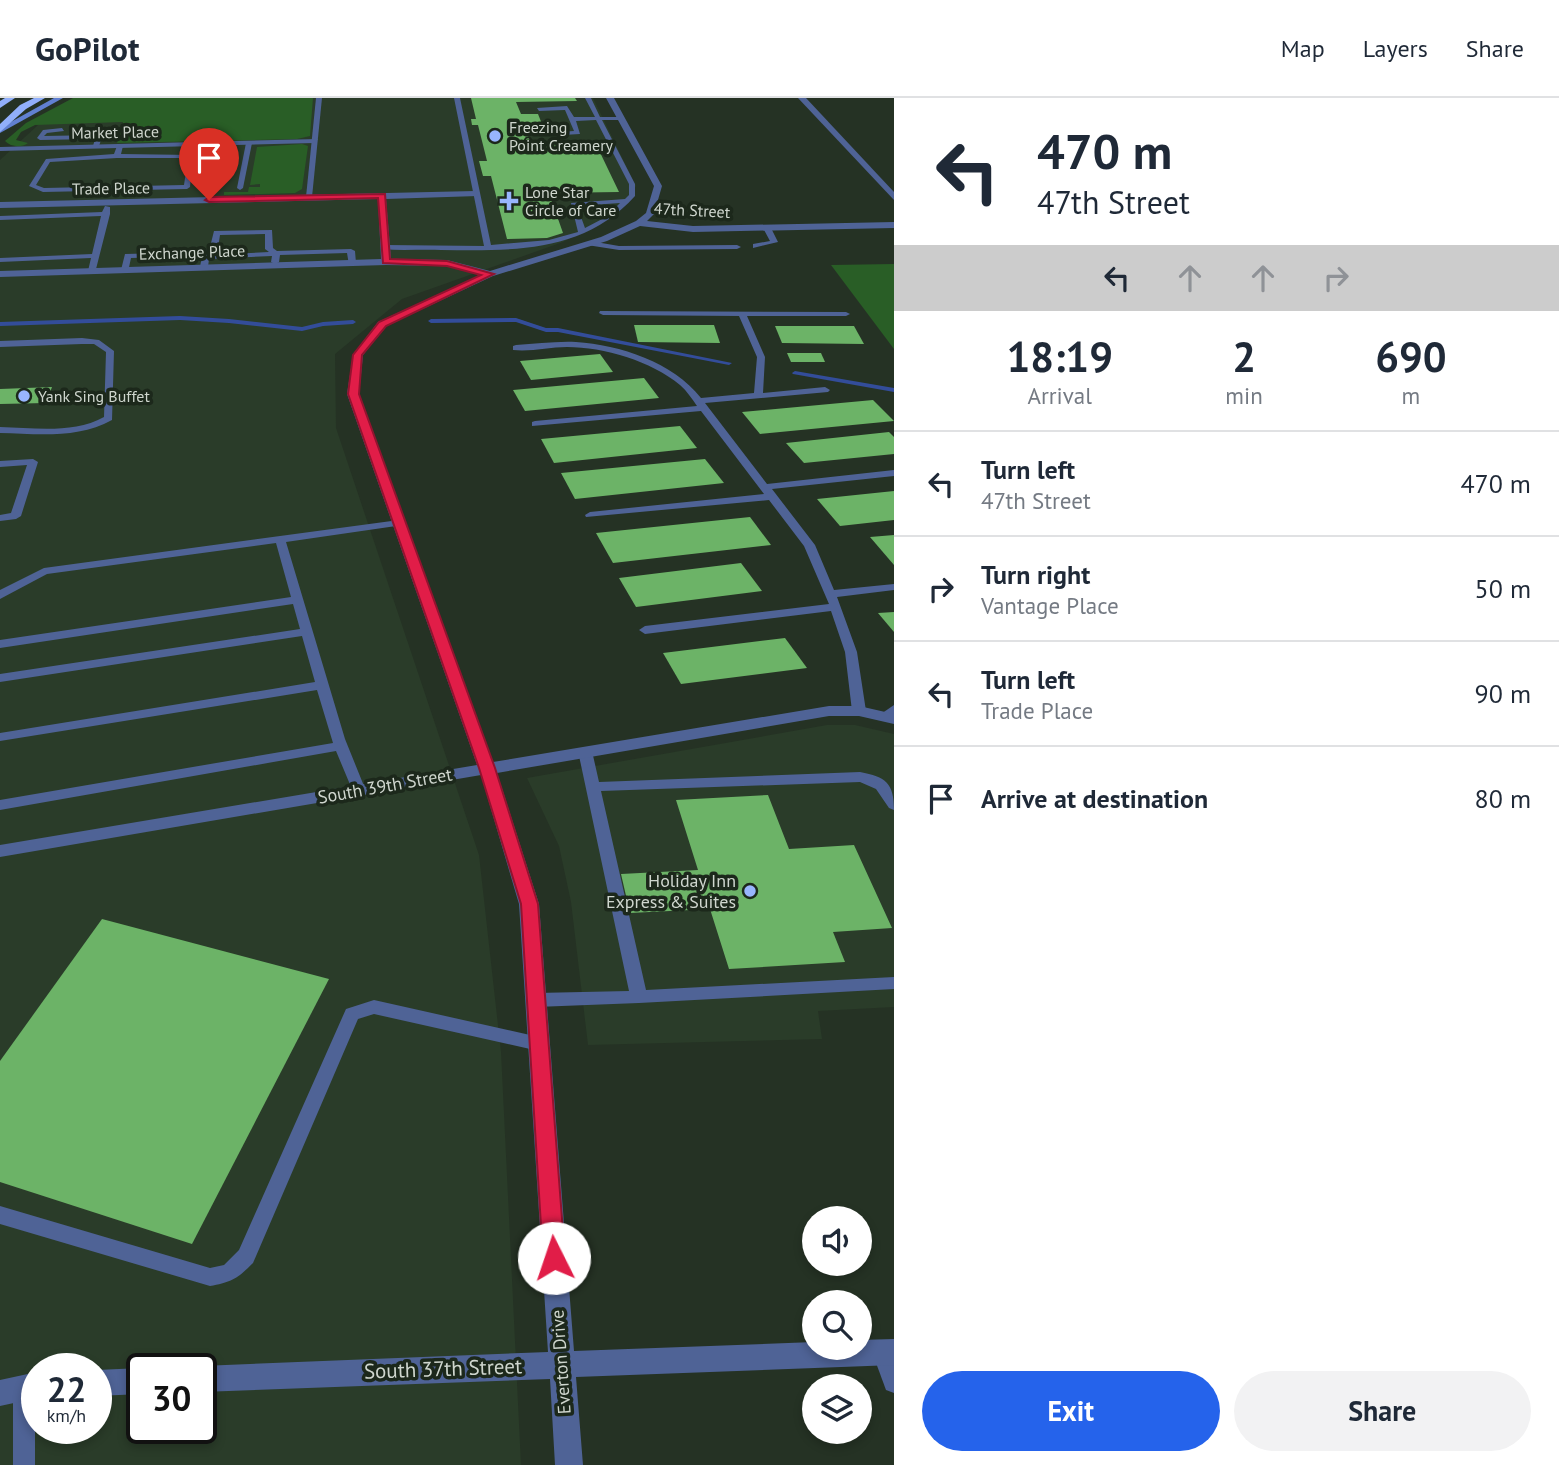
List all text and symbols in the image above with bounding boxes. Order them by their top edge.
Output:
text: GoPilot [35,27,140,70]
text: Map [1281,33,1325,64]
text: Layers [1363,33,1428,64]
text: Share [1466,33,1524,64]
place label: Freezing Point Creamery [509,117,614,155]
text: 470 m [1037,119,1172,183]
street label: Market Place [71,121,159,143]
icon: left [922,126,1013,217]
pin [179,128,239,200]
marker: Freezing Point Creamery [487,128,503,144]
icon: arrive [190,139,228,177]
street label: Trade Place [72,177,150,199]
text: 47th Street [1037,181,1190,223]
place label: Lone Star Circle of Care [525,182,616,220]
marker: Lone Star Circle of Care [499,191,519,211]
street label: 47th Street [653,198,731,222]
street label: Exchange Place [138,240,246,264]
icon: left [1098,259,1136,297]
icon: ahead [1171,259,1209,297]
icon: ahead [1244,259,1282,297]
icon: right [1317,259,1355,297]
text: 18:19 [1006,329,1113,384]
text: 2 [1232,329,1256,384]
text: 690 [1375,329,1447,384]
text: Arrival [1027,381,1092,410]
text: min [1225,381,1263,410]
text: m [1402,381,1420,410]
place label: Yank Sing Buffet [38,386,150,406]
marker: Yank Sing Buffet [16,388,32,404]
text: Turn left [981,453,1075,486]
icon: left [922,465,960,503]
text: 470 m [1460,467,1531,500]
text: 47th Street [981,486,1091,515]
text: Turn right [981,558,1090,591]
icon: right [922,570,960,608]
text: 50 m [1475,572,1531,605]
text: Vantage Place [981,591,1119,620]
text: Turn left [981,663,1075,696]
icon: left [922,675,960,713]
text: 90 m [1475,677,1531,710]
text: Trade Place [981,696,1093,725]
street label: South 39th Street [316,762,454,809]
icon: arrive [922,780,960,818]
text: Arrive at destination [981,782,1208,815]
text: 80 m [1475,782,1531,815]
place label: Holiday Inn Express & Suites [606,869,736,913]
marker: Holiday Inn Express & Suites [742,883,758,899]
map controls [802,1206,872,1444]
button: sound [802,1206,872,1276]
position arrow [517,1221,591,1295]
button: search [802,1290,872,1360]
street label: Everton Drive [545,1309,576,1415]
street label: South 37th Street [363,1352,522,1385]
speed limit sign: 30 [126,1353,217,1444]
text: 22 [47,1366,86,1412]
button: Exit [922,1371,1220,1451]
button: Share [1234,1371,1531,1451]
button: layers [802,1374,872,1444]
text: km/h [47,1404,86,1427]

